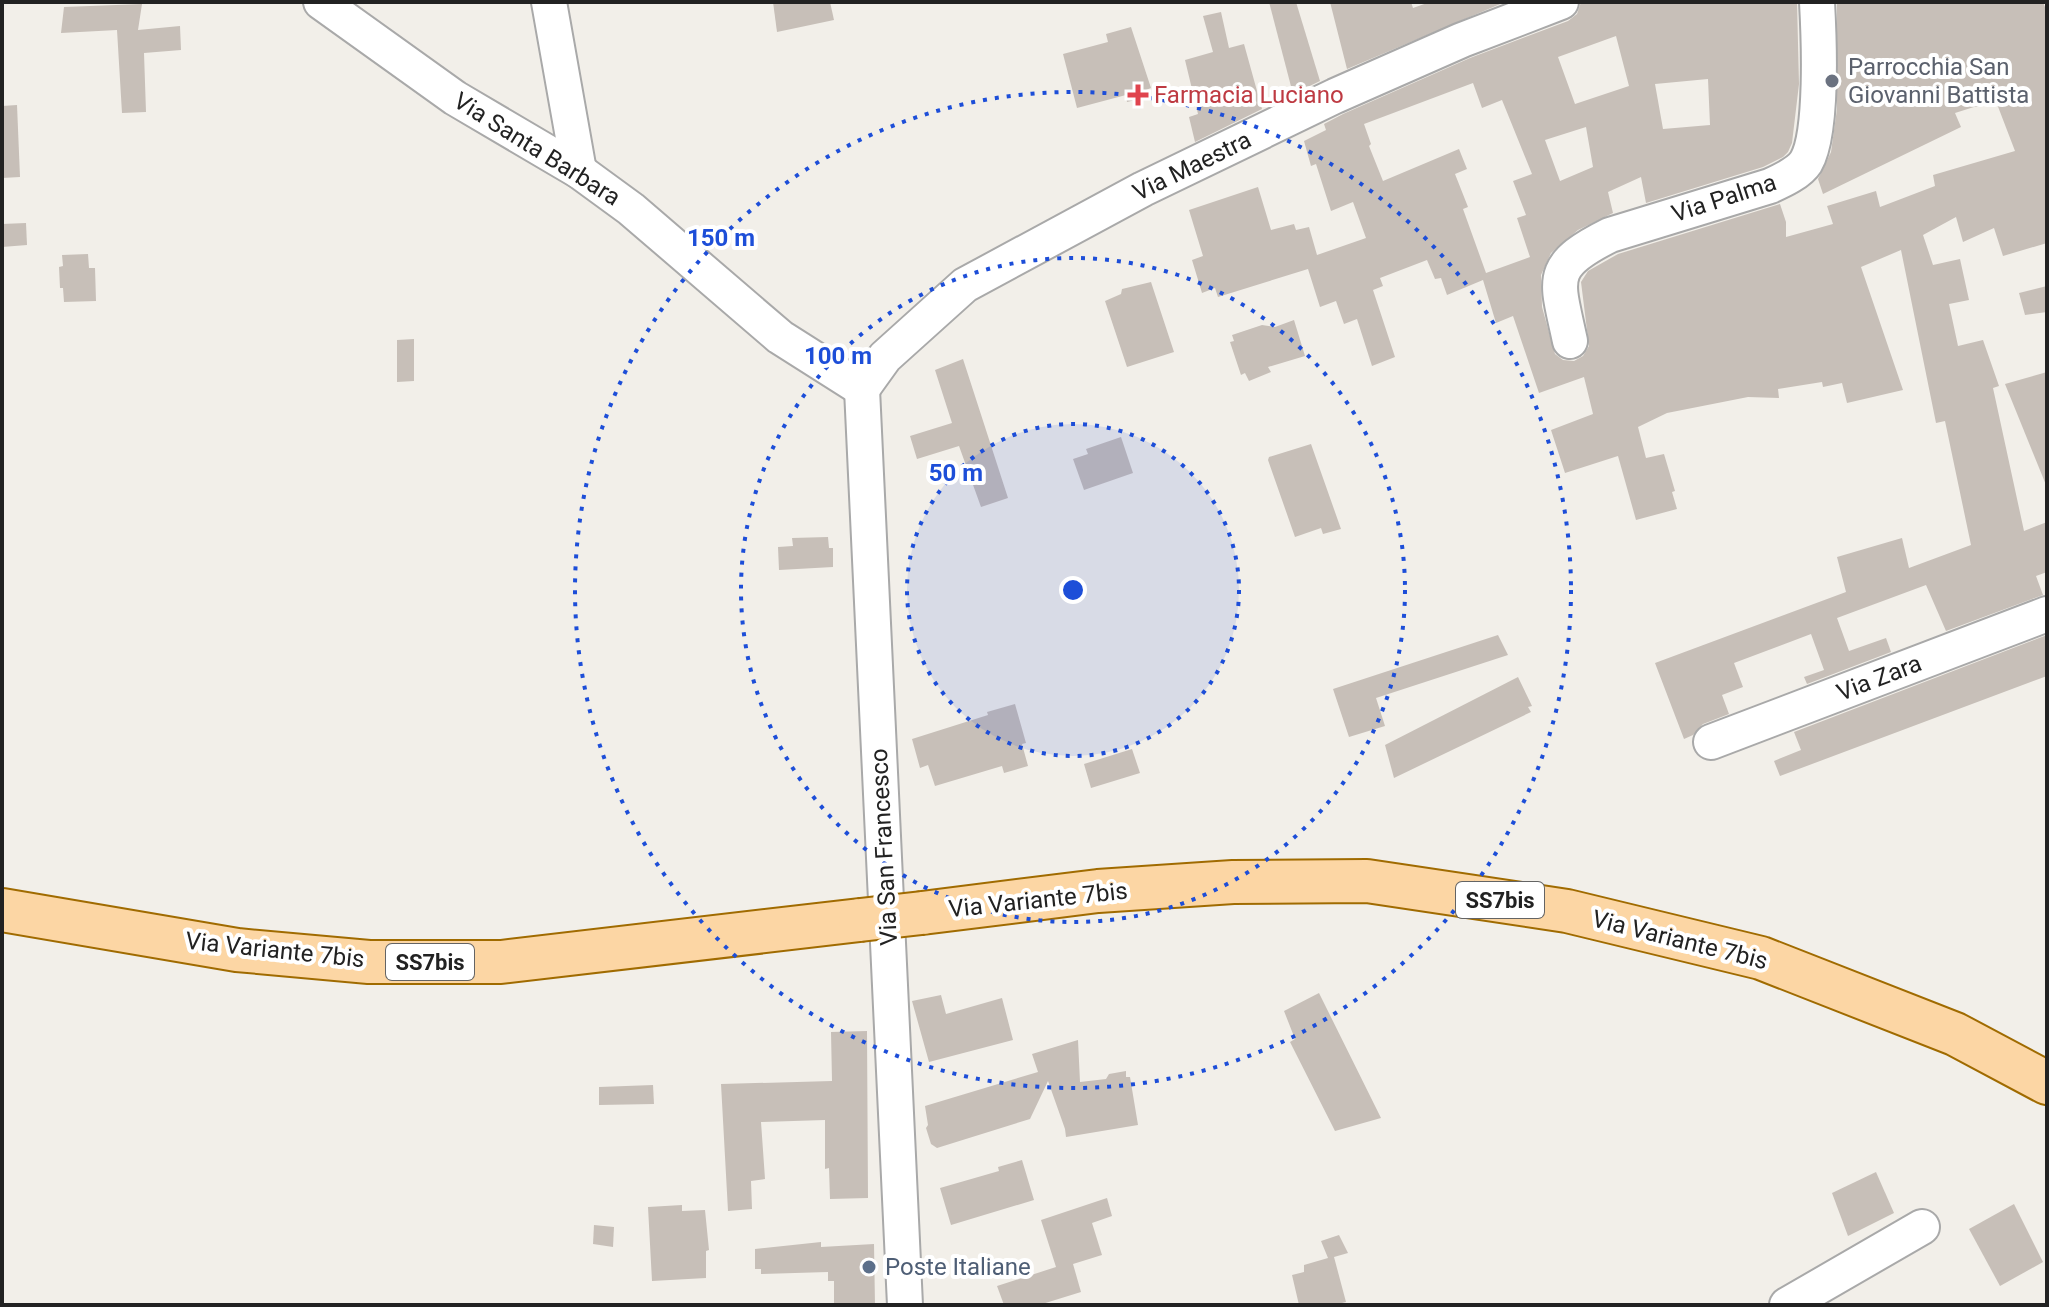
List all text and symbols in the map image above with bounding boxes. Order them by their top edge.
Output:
place label: Parrocchia San Giovanni Battista [1848,53,2029,109]
marker: Parrocchia San Giovanni Battista [1823,72,1841,90]
place label: Farmacia Luciano [1154,81,1344,109]
marker: Farmacia Luciano [1129,86,1147,104]
street label: Via Santa Barbara [449,87,625,211]
street label: Via Maestra [1128,125,1256,207]
street label: Via Palma [1668,168,1780,228]
text: 150 m [687,224,755,252]
text: 100 m [804,342,872,370]
text: 50 m [929,459,983,487]
centre of rings [1059,576,1087,604]
street label: Via Zara [1833,649,1925,707]
street label: Via San Francesco [865,748,903,946]
street label: Via Variante 7bis [947,877,1129,923]
road number: SS7bis [1456,882,1544,918]
street label: Via Variante 7bis [1589,905,1771,975]
street label: Via Variante 7bis [184,927,366,973]
road number: SS7bis [386,944,474,980]
place label: Poste Italiane [885,1253,1031,1281]
marker: Poste Italiane [860,1258,878,1276]

